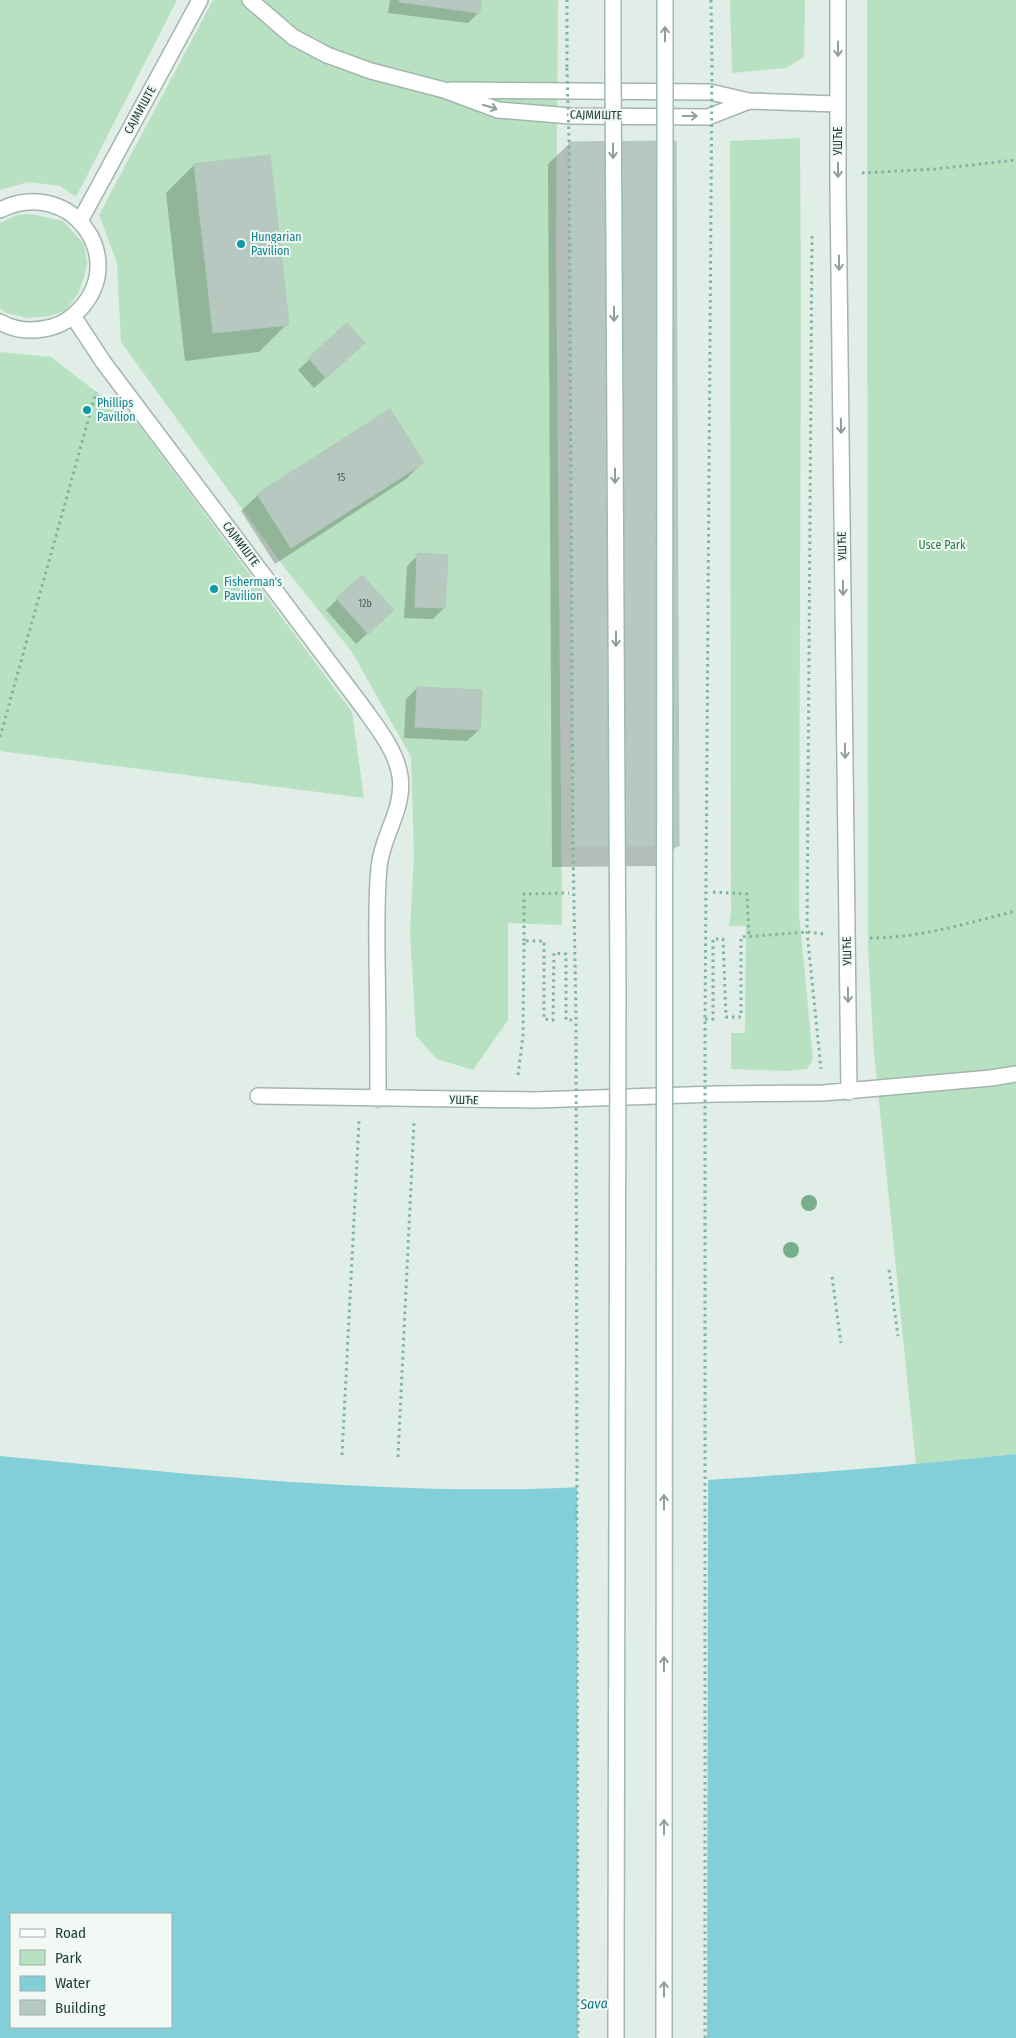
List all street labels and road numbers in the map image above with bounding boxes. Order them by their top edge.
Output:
street label: САЈМИШТЕ [121,83,159,136]
street label: САЈМИШТЕ [570,108,623,122]
street label: УШЋЕ [831,126,845,157]
street label: САЈМИШТЕ [220,519,263,570]
street label: УШЋЕ [835,531,849,562]
street label: УШЋЕ [840,936,854,967]
street label: УШЋЕ [448,1093,479,1107]

